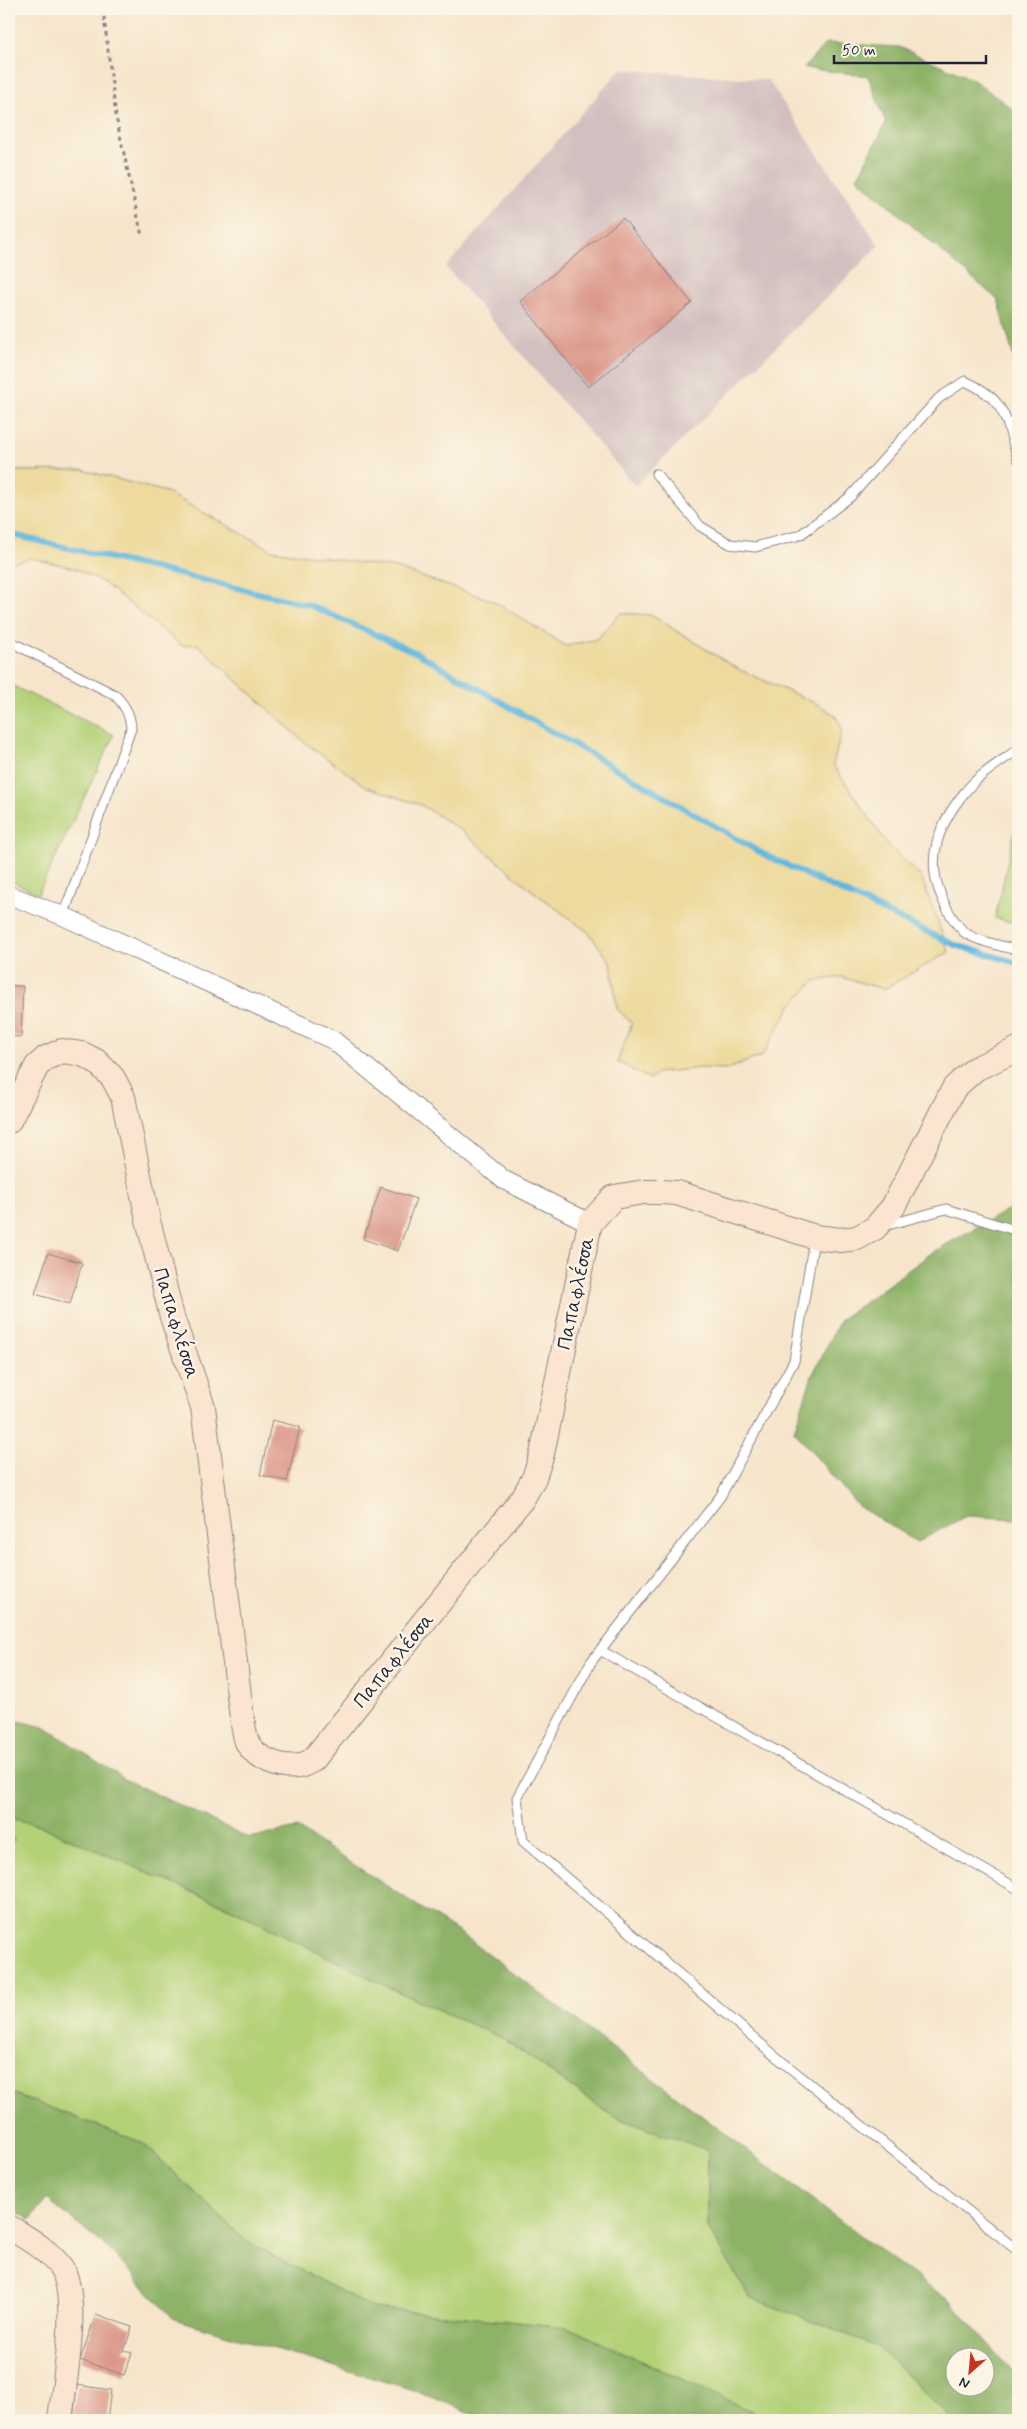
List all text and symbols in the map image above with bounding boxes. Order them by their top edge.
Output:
scale bar [834,32,987,64]
text: 50 m [842,41,876,61]
street label: Παπαφλέσσα [551,1234,602,1352]
street label: Παπαφλέσσα [146,1264,205,1383]
street label: Παπαφλέσσα [347,1607,441,1714]
north arrow [944,2346,994,2396]
text: N [956,2373,973,2393]

